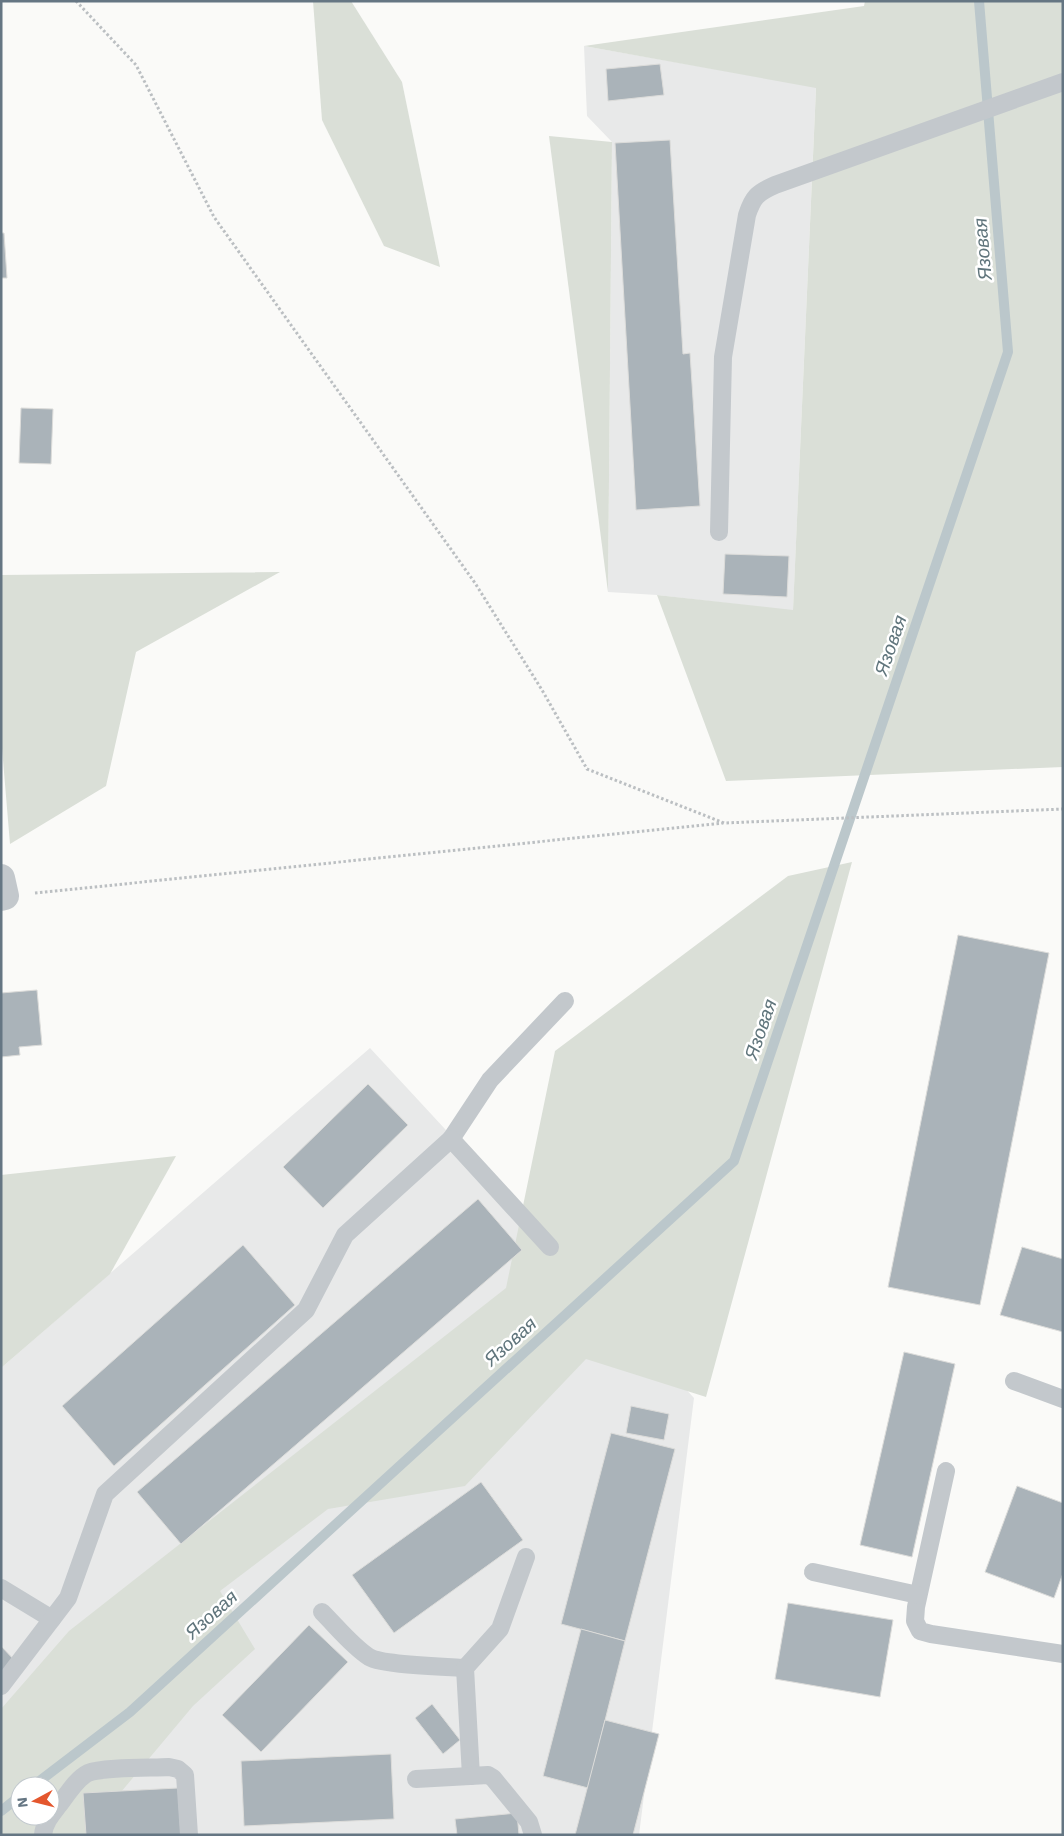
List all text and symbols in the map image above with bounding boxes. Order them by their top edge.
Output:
water label: Язовая [968,217,997,282]
water label: Язовая [869,612,911,679]
water label: Язовая [739,996,781,1063]
water label: Язовая [479,1312,541,1371]
water label: Язовая [180,1585,242,1644]
north arrow [10,1776,60,1826]
text: N [14,1796,31,1809]

